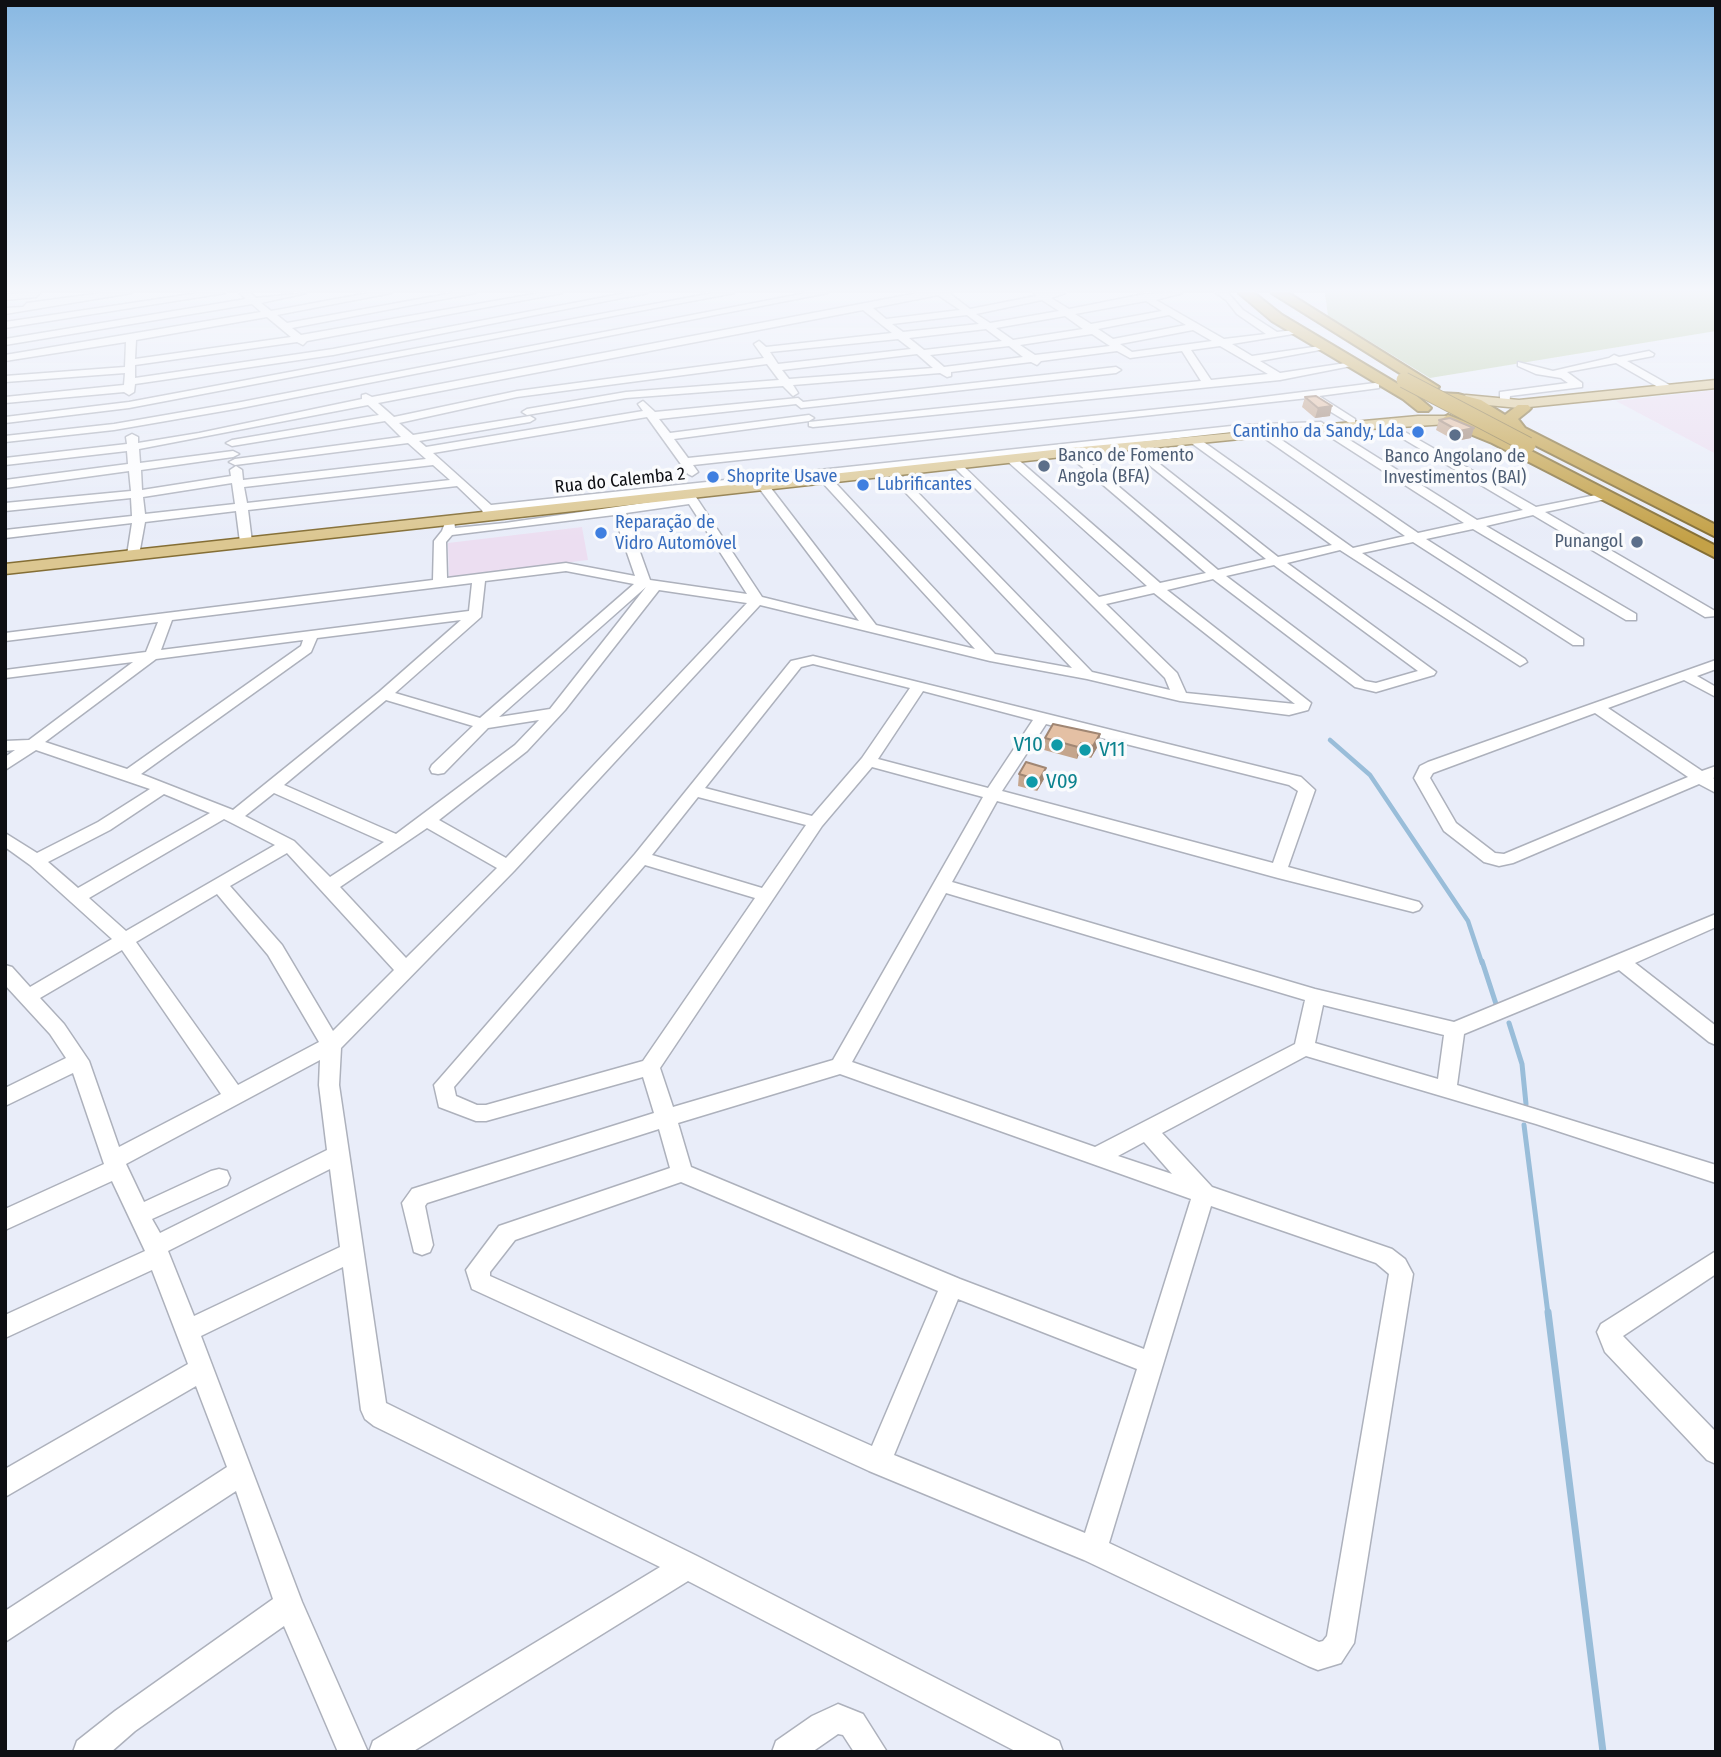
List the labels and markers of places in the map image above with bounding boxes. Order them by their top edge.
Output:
place label: Cantinho da Sandy, Lda [1233,421,1404,443]
marker: Cantinho da Sandy, Lda [1410,424,1426,440]
marker: Banco Angolano de Investimentos (BAI) [1447,427,1463,443]
place label: Banco de Fomento Angola (BFA) [1058,445,1194,488]
place label: Banco Angolano de Investimentos (BAI) [1384,446,1526,489]
marker: Banco de Fomento Angola (BFA) [1036,458,1052,474]
place label: Shoprite Usave [727,466,837,488]
marker: Shoprite Usave [705,469,721,485]
place label: Lubrificantes [877,474,972,496]
marker: Lubrificantes [855,477,871,493]
place label: Reparação de Vidro Automóvel [615,512,737,554]
marker: Reparação de Vidro Automóvel [593,525,609,541]
place label: Punangol [1554,531,1623,553]
marker: Punangol [1629,534,1645,550]
place label: V10 [1014,732,1043,758]
marker: V10 [1049,737,1065,753]
place label: V11 [1099,737,1125,763]
marker: V11 [1077,742,1093,758]
place label: V09 [1046,769,1078,795]
marker: V09 [1024,774,1040,790]

